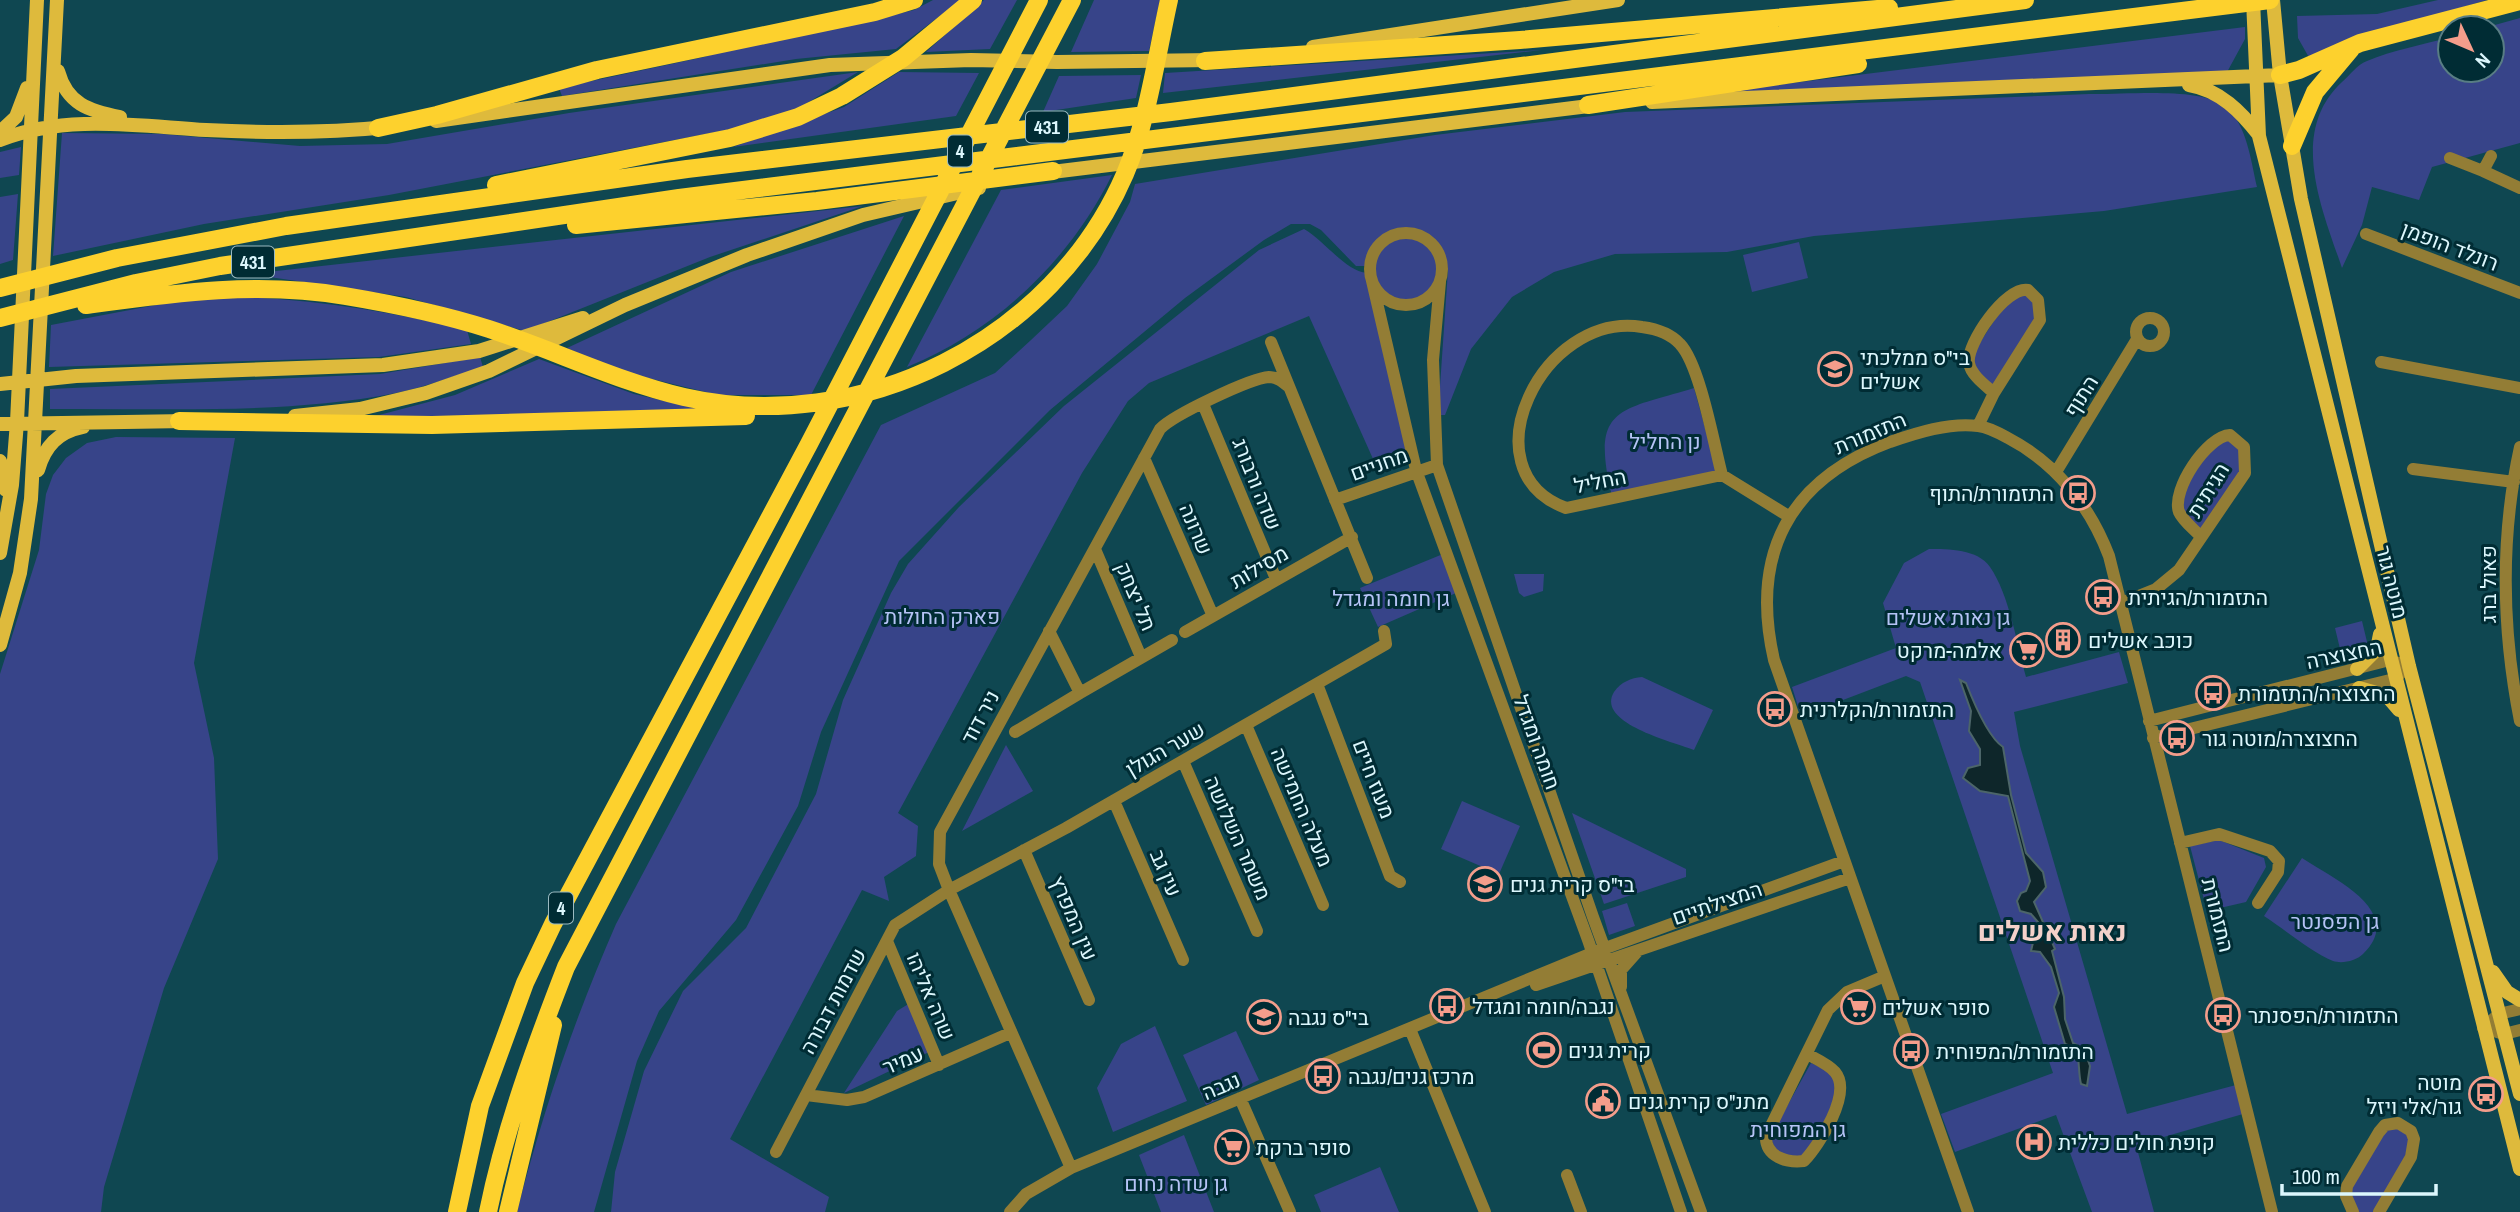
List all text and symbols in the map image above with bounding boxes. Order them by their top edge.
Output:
north arrow [2436,14,2506,84]
text: N [2470,48,2496,74]
road number: 431 [1026,111,1068,142]
road number: 4 [948,136,972,167]
street label: רונלד הופמן [2397,214,2503,278]
road number: 431 [232,246,274,278]
place label: בי"ס ממלכתי אשלים [1860,343,1970,396]
school or university icon: בי"ס ממלכתי אשלים [1816,350,1854,388]
street label: התוף [2057,370,2105,422]
street label: התזמורת [1829,405,1911,461]
park label: נן החליל [1629,427,1701,456]
street label: שדה ורבורג [1225,434,1289,534]
street label: מחניים [1346,440,1412,488]
street label: הגיתית [2180,457,2236,523]
street label: החליל [1571,462,1629,500]
bus stop icon: התזמורת/התוף [2059,474,2097,512]
place label: התזמורת/התוף [1929,479,2054,508]
street label: שרונה [1172,499,1220,559]
street label: מסילות [1224,539,1294,595]
street label: מוטה גור [2369,542,2415,622]
street label: פאול ברג [2474,545,2503,623]
street label: תל יצחק [1109,557,1163,635]
bus stop icon: התזמורת/הגיתית [2084,578,2122,616]
place label: התזמורת/הגיתית [2128,583,2268,612]
park label: גן חומה ומגדל [1332,584,1450,613]
park label: פארק החולות [884,602,1000,631]
park label: גן נאות אשלים [1886,603,2010,632]
building icon: כוכב אשלים [2044,621,2082,659]
place label: כוכב אשלים [2088,626,2193,655]
supermarket icon: אלמה-מרקט [2008,631,2046,669]
street label: החצוצרה [2303,632,2385,676]
place label: אלמה-מרקט [1897,636,2002,665]
bus stop icon: החצוצרה/התזמורת [2194,674,2232,712]
place label: החצוצרה/התזמורת [2238,679,2396,708]
street label: ניר דוד [954,685,1006,749]
bus stop icon: התזמורת/הקלרנית [1756,690,1794,728]
street label: חומה ומגדל [1506,691,1568,793]
place label: התזמורת/הקלרנית [1800,695,1954,724]
street label: שער הגולן [1120,715,1210,783]
bus stop icon: החצוצרה/מוטה גור [2158,719,2196,757]
place label: החצוצרה/מוטה גור [2202,724,2358,753]
street label: מעוז חיים [1346,735,1402,823]
street label: מעלה החמישה [1264,743,1340,871]
street label: משמר השלושה [1198,771,1278,905]
street label: עין גב [1143,845,1189,901]
school or university icon: בי"ס קרית גנים [1466,865,1504,903]
place label: בי"ס קרית גנים [1510,870,1635,899]
street label: עין המפרץ [1043,871,1105,965]
street label: המצילתיים [1668,874,1766,932]
street label: התזמורת [2195,875,2241,955]
road number: 4 [549,893,573,924]
park label: גן הפסנטר [2291,907,2379,936]
district label: נאות אשלים [1977,912,2127,950]
street label: שדמות דבורה [793,943,873,1059]
street label: שרה אליהו [899,947,963,1045]
bus stop icon: נגבה/חומה ומגדל [1428,987,1466,1025]
supermarket icon: סופר אשלים [1839,988,1877,1026]
place label: נגבה/חומה ומגדל [1472,992,1615,1021]
place label: סופר אשלים [1882,993,1990,1022]
bus stop icon: התזמורת/הפסנתר [2204,996,2242,1034]
school or university icon: בי"ס נגבה [1245,998,1283,1036]
place label: התזמורת/הפסנתר [2248,1001,2399,1030]
place label: בי"ס נגבה [1288,1003,1369,1032]
sports icon: קרית גנים [1525,1031,1563,1069]
bus stop icon: התזמורת/המפוחית [1892,1032,1930,1070]
place label: קרית גנים [1568,1036,1651,1065]
place label: התזמורת/המפוחית [1936,1037,2094,1066]
street label: עמיר [878,1038,928,1082]
bus stop icon: מרכז גנים/נגבה [1304,1057,1342,1095]
place label: מרכז גנים/נגבה [1348,1062,1474,1091]
street label: נגבה [1197,1065,1245,1107]
place label: מוטה גור/אלי ויזל [2366,1068,2462,1121]
bus stop icon: מוטה גור/אלי ויזל [2467,1075,2505,1113]
public building icon: מתנ"ס קרית גנים [1584,1082,1622,1120]
place label: מתנ"ס קרית גנים [1628,1087,1769,1116]
park label: גן המפוחית [1750,1115,1846,1144]
hospital icon: קופת חולים כללית [2015,1123,2053,1161]
supermarket icon: סופר ברקת [1213,1128,1251,1166]
place label: קופת חולים כללית [2058,1128,2215,1157]
place label: סופר ברקת [1256,1133,1351,1162]
scale bar [2282,1152,2436,1196]
text: 100 m [2292,1162,2340,1191]
park label: גן שדה נחום [1124,1169,1228,1198]

